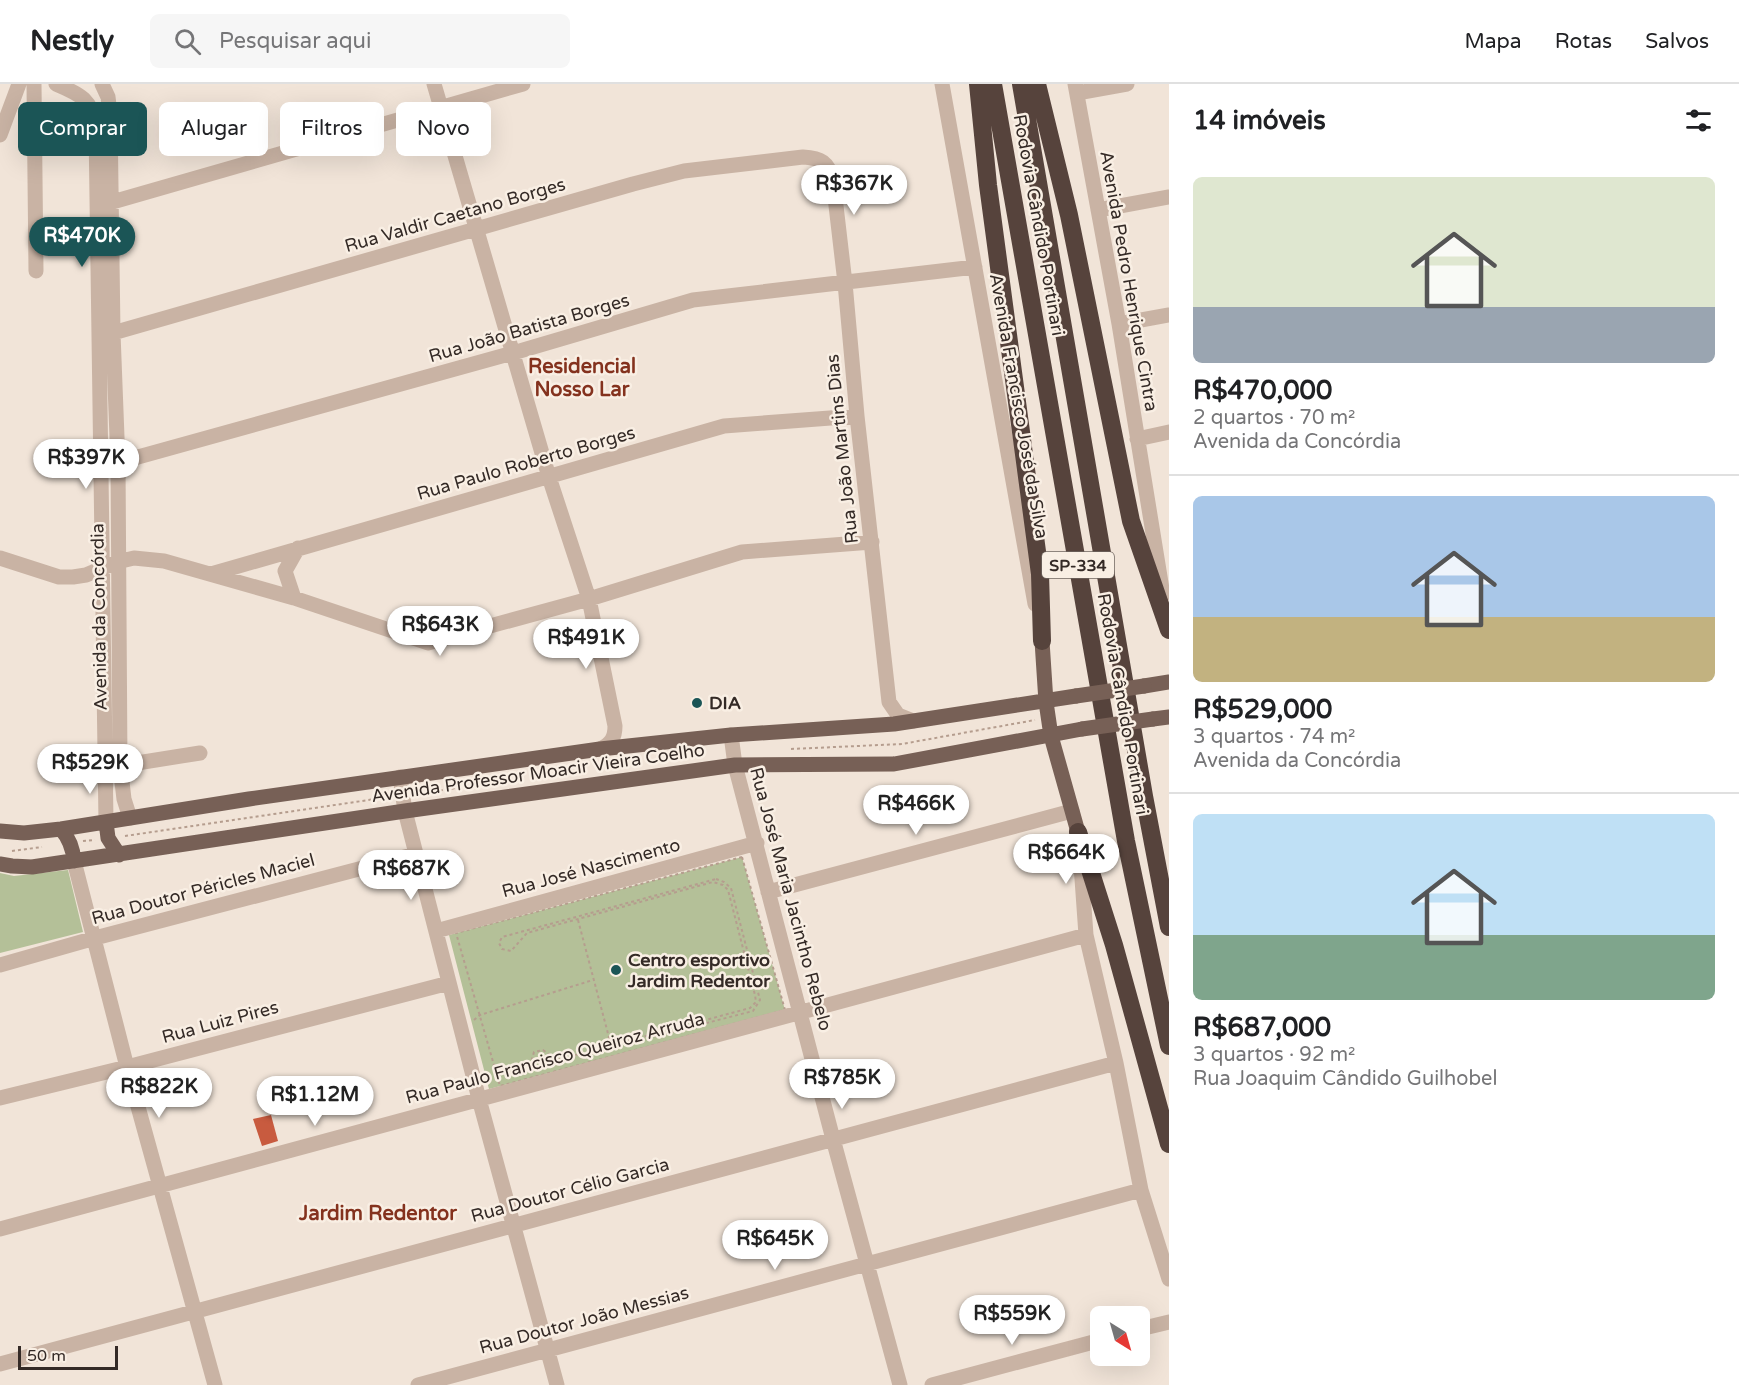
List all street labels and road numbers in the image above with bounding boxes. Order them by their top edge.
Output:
street label: Rodovia Cândido Portinari [1009,112,1069,338]
street label: Avenida Pedro Henrique Cintra [1095,149,1163,413]
street label: Rua Valdir Caetano Borges [342,173,568,257]
street label: Avenida Francisco José da Silva [985,272,1053,540]
street label: Rua João Batista Borges [426,289,632,367]
street label: Rua João Martins Dias [821,353,863,545]
street label: Rua Paulo Roberto Borges [414,421,638,505]
street label: Avenida da Concórdia [86,523,112,711]
road number: SP-334 [1042,552,1114,578]
street label: Rodovia Cândido Portinari [1093,591,1153,817]
street label: Avenida Professor Moacir Vieira Coelho [370,739,706,807]
street label: Rua José Maria Jacintho Rebelo [745,765,837,1033]
street label: Rua José Nascimento [499,834,683,902]
street label: Rua Doutor Péricles Maciel [89,849,317,929]
street label: Rua Luiz Pires [159,996,281,1048]
street label: Rua Paulo Francisco Queiroz Arruda [403,1007,707,1109]
street label: Rua Doutor Célio Garcia [468,1153,672,1227]
street label: Rua Doutor João Messias [477,1281,691,1359]

